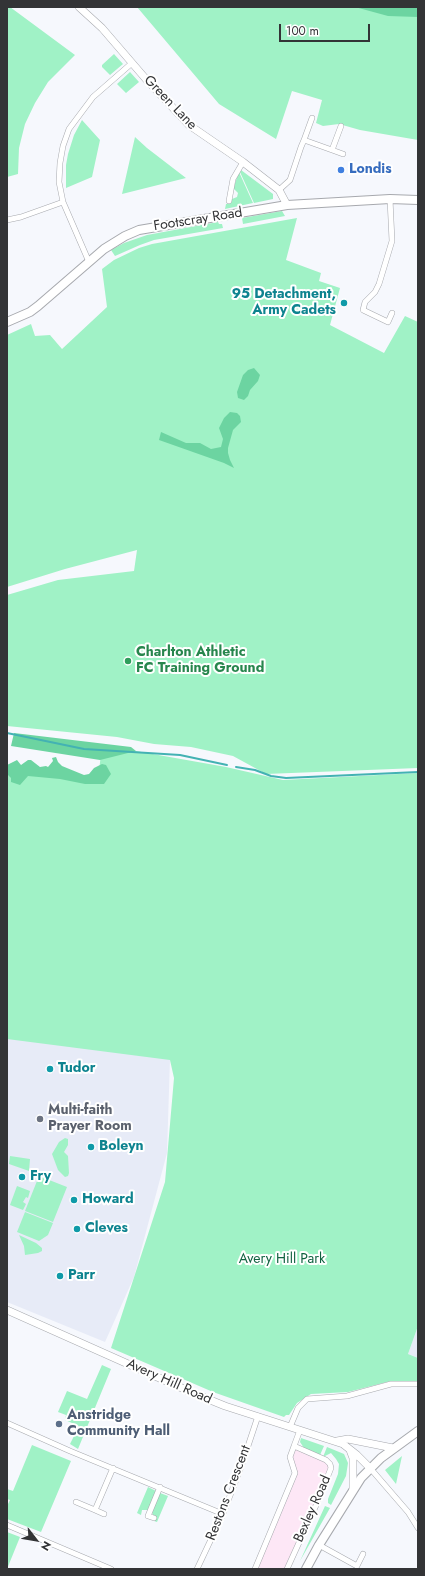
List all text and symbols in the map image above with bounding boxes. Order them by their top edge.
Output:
scale bar [281,16,372,42]
text: 100 m [286,22,319,40]
street label: Green Lane [140,72,200,134]
place label: Londis [349,162,392,178]
marker: Londis [336,165,346,175]
street label: Footscray Road [152,205,244,235]
place label: 95 Detachment, Army Cadets [232,287,336,320]
marker: 95 Detachment, Army Cadets [339,298,349,308]
place label: Charlton Athletic FC Training Ground [136,645,264,678]
marker: Charlton Athletic FC Training Ground [123,656,133,666]
place label: Tudor [58,1061,95,1077]
marker: Tudor [45,1064,55,1074]
place label: Multi-faith Prayer Room [48,1103,132,1136]
marker: Multi-faith Prayer Room [35,1114,45,1124]
place label: Boleyn [99,1139,143,1155]
marker: Boleyn [86,1142,96,1152]
place label: Fry [30,1169,51,1185]
marker: Fry [17,1172,27,1182]
place label: Howard [82,1192,134,1208]
marker: Howard [69,1195,79,1205]
place label: Cleves [85,1221,128,1237]
marker: Cleves [72,1224,82,1234]
park label: Avery Hill Park [239,1252,325,1268]
place label: Parr [68,1268,95,1284]
marker: Parr [55,1271,65,1281]
street label: Avery Hill Road [124,1356,214,1408]
place label: Anstridge Community Hall [67,1408,170,1440]
marker: Anstridge Community Hall [54,1419,64,1429]
street label: Restons Crescent [203,1443,255,1543]
street label: Bexley Road [291,1473,335,1545]
north arrow [16,1520,56,1560]
text: N [37,1538,55,1554]

